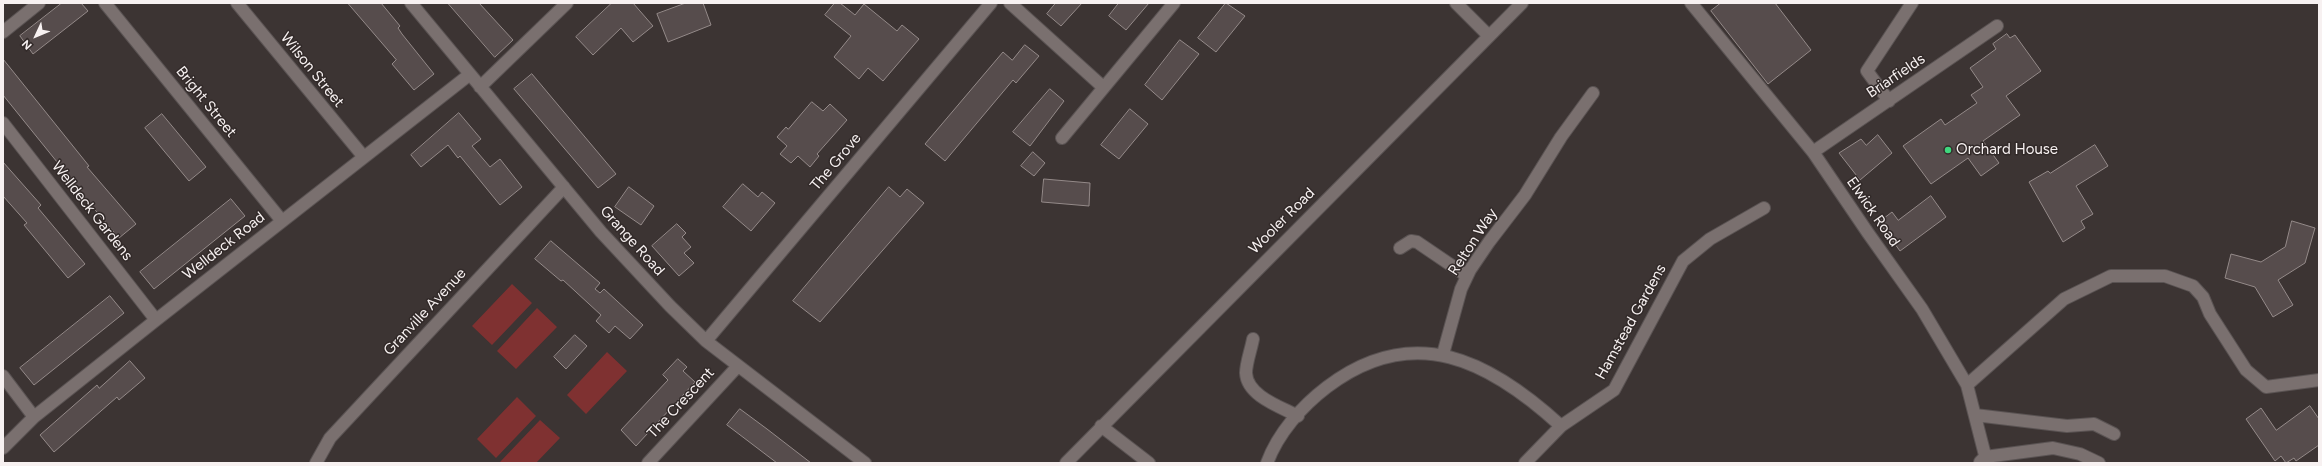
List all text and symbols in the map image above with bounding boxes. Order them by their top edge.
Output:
north arrow [16,16,56,56]
street label: Wilson Street [276,29,348,111]
text: N [19,37,35,52]
street label: Briarfields [1863,50,1929,102]
street label: Bright Street [172,63,240,141]
street label: The Grove [807,130,865,194]
place label: Orchard House [1956,141,2058,159]
marker: Orchard House [1943,145,1953,155]
street label: Welldeck Gardens [48,158,136,264]
street label: Elwick Road [1842,174,1904,250]
street label: Wooler Road [1245,184,1319,258]
street label: Grange Road [596,202,668,280]
street label: Relton Way [1445,205,1501,279]
street label: Welldeck Road [179,208,269,284]
street label: Hamstead Gardens [1592,261,1670,383]
street label: Granville Avenue [380,265,470,359]
street label: The Crescent [644,364,718,442]

